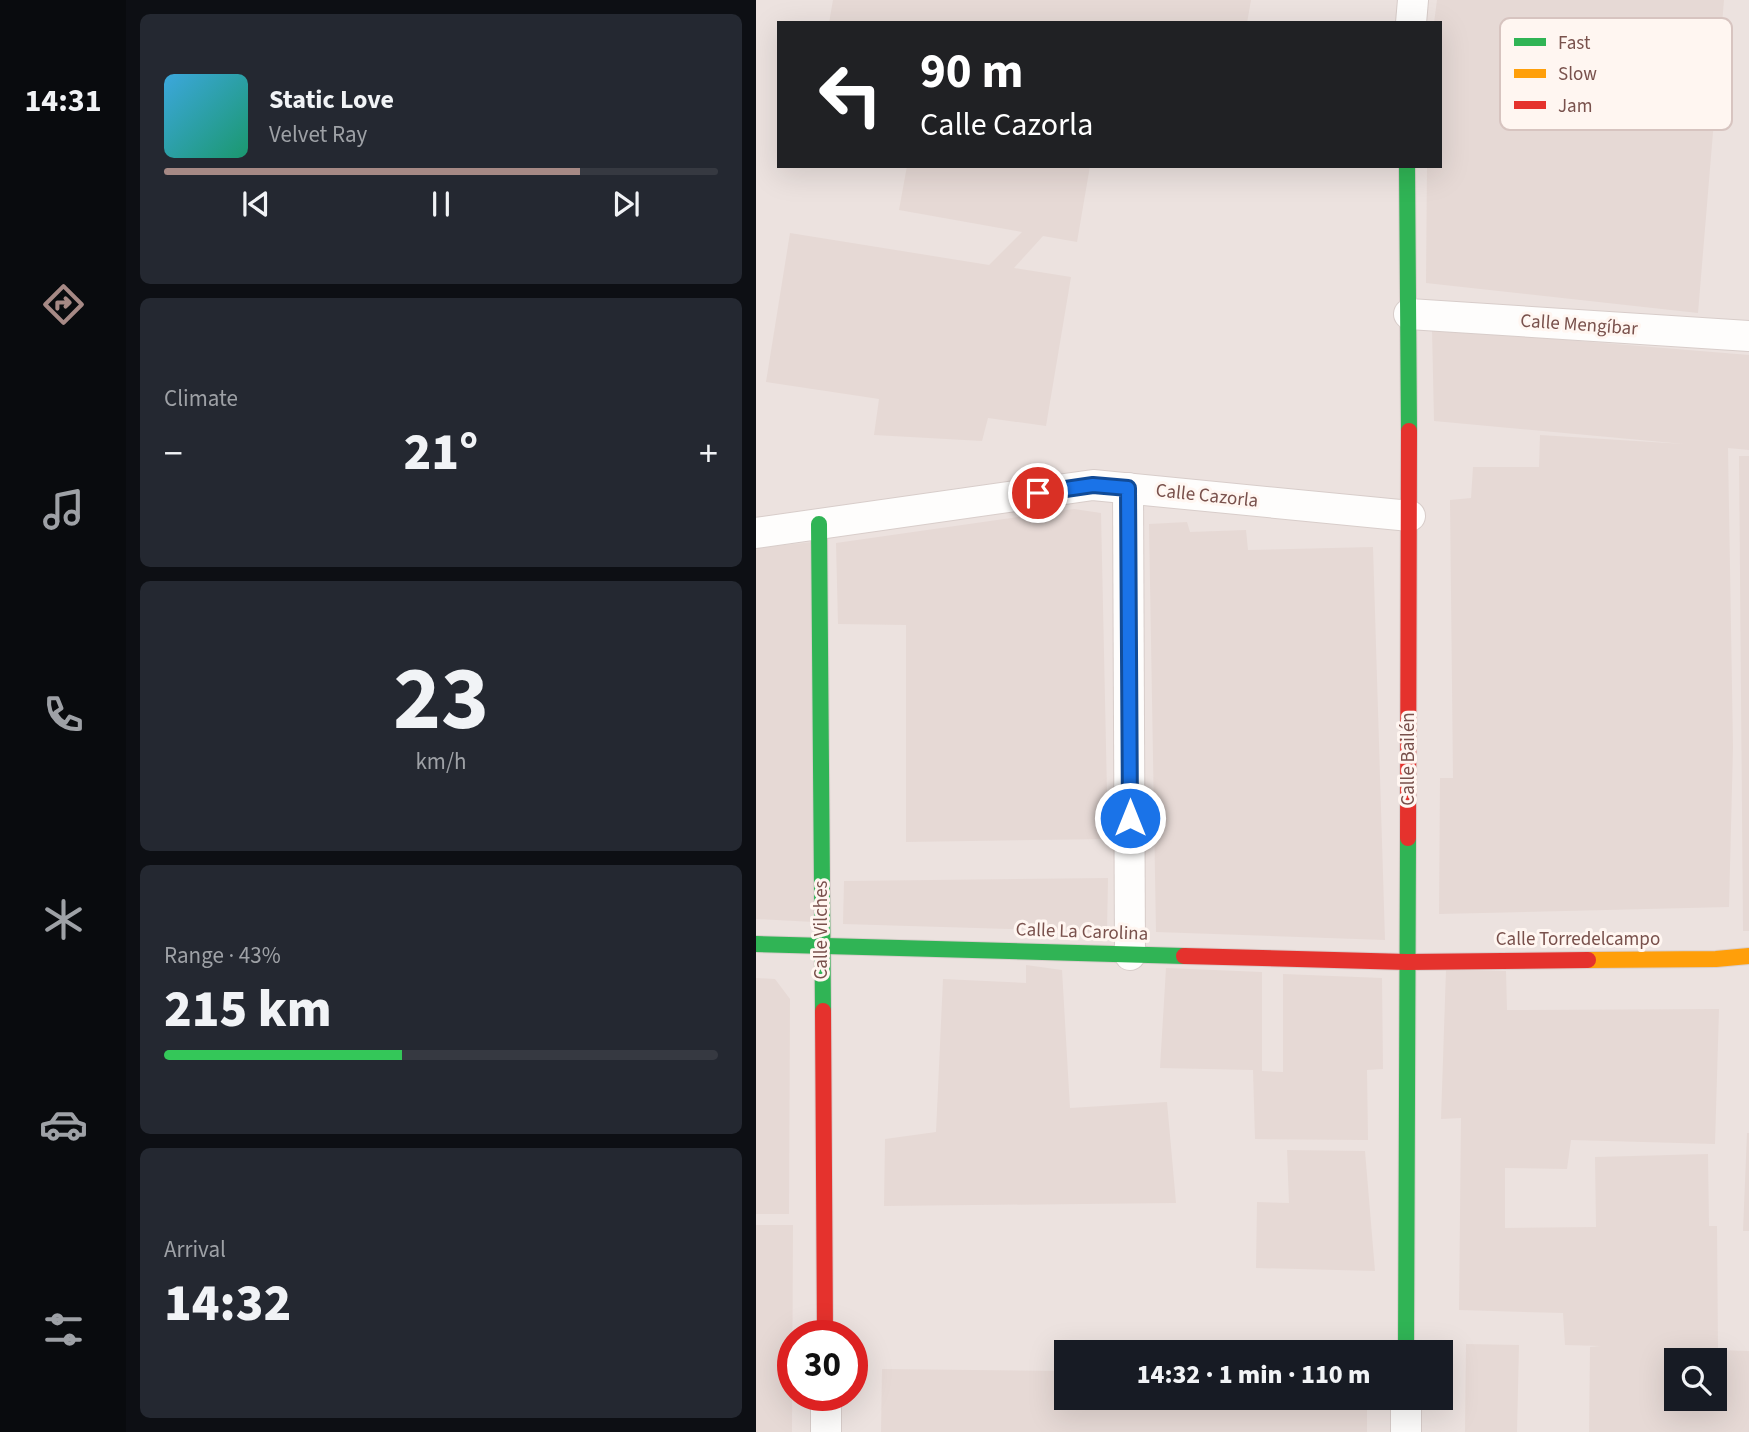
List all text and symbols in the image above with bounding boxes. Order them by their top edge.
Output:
legend [1500,18,1732,130]
text: Fast [1558,30,1591,57]
text: 90 m [920,37,1024,107]
icon: left [805,49,896,140]
text: Slow [1558,61,1597,88]
text: 14:31 [24,78,102,124]
text: Static Love [269,81,394,118]
text: Jam [1558,93,1592,120]
text: Calle Cazorla [920,102,1093,148]
text: Velvet Ray [269,118,367,151]
icon: previous [237,185,275,223]
icon: pause [422,185,460,223]
icon: next [607,185,645,223]
icon: directions [39,280,88,329]
street label: Calle Mengíbar [1519,307,1639,343]
text: Climate [164,382,238,415]
text: 21° [404,416,478,490]
text: − [164,427,183,481]
text: + [699,427,718,481]
pin [1008,463,1068,523]
icon: arrive [1019,474,1057,512]
street label: Calle Cazorla [1154,477,1260,515]
icon: music [39,485,88,534]
text: 23 [393,635,489,764]
icon: phone [39,690,88,739]
street label: Calle Bailén [1395,712,1422,806]
text: km/h [415,745,467,778]
position arrow [1093,781,1167,855]
street label: Calle Vilches [808,880,835,980]
icon: climate [39,895,88,944]
street label: Calle La Carolina [1015,916,1149,948]
street label: Calle Torredelcampo [1496,926,1660,953]
text: Range · 43% [164,939,281,972]
text: 215 km [164,973,332,1047]
icon: car [39,1100,88,1149]
text: Arrival [164,1233,226,1266]
text: 14:32 [164,1267,291,1341]
icon: filters [39,1305,88,1354]
speed limit sign: 30 [777,1320,868,1411]
map controls [1664,1348,1727,1411]
button: search [1664,1348,1727,1411]
text: 14:32 · 1 min · 110 m [1137,1356,1370,1393]

